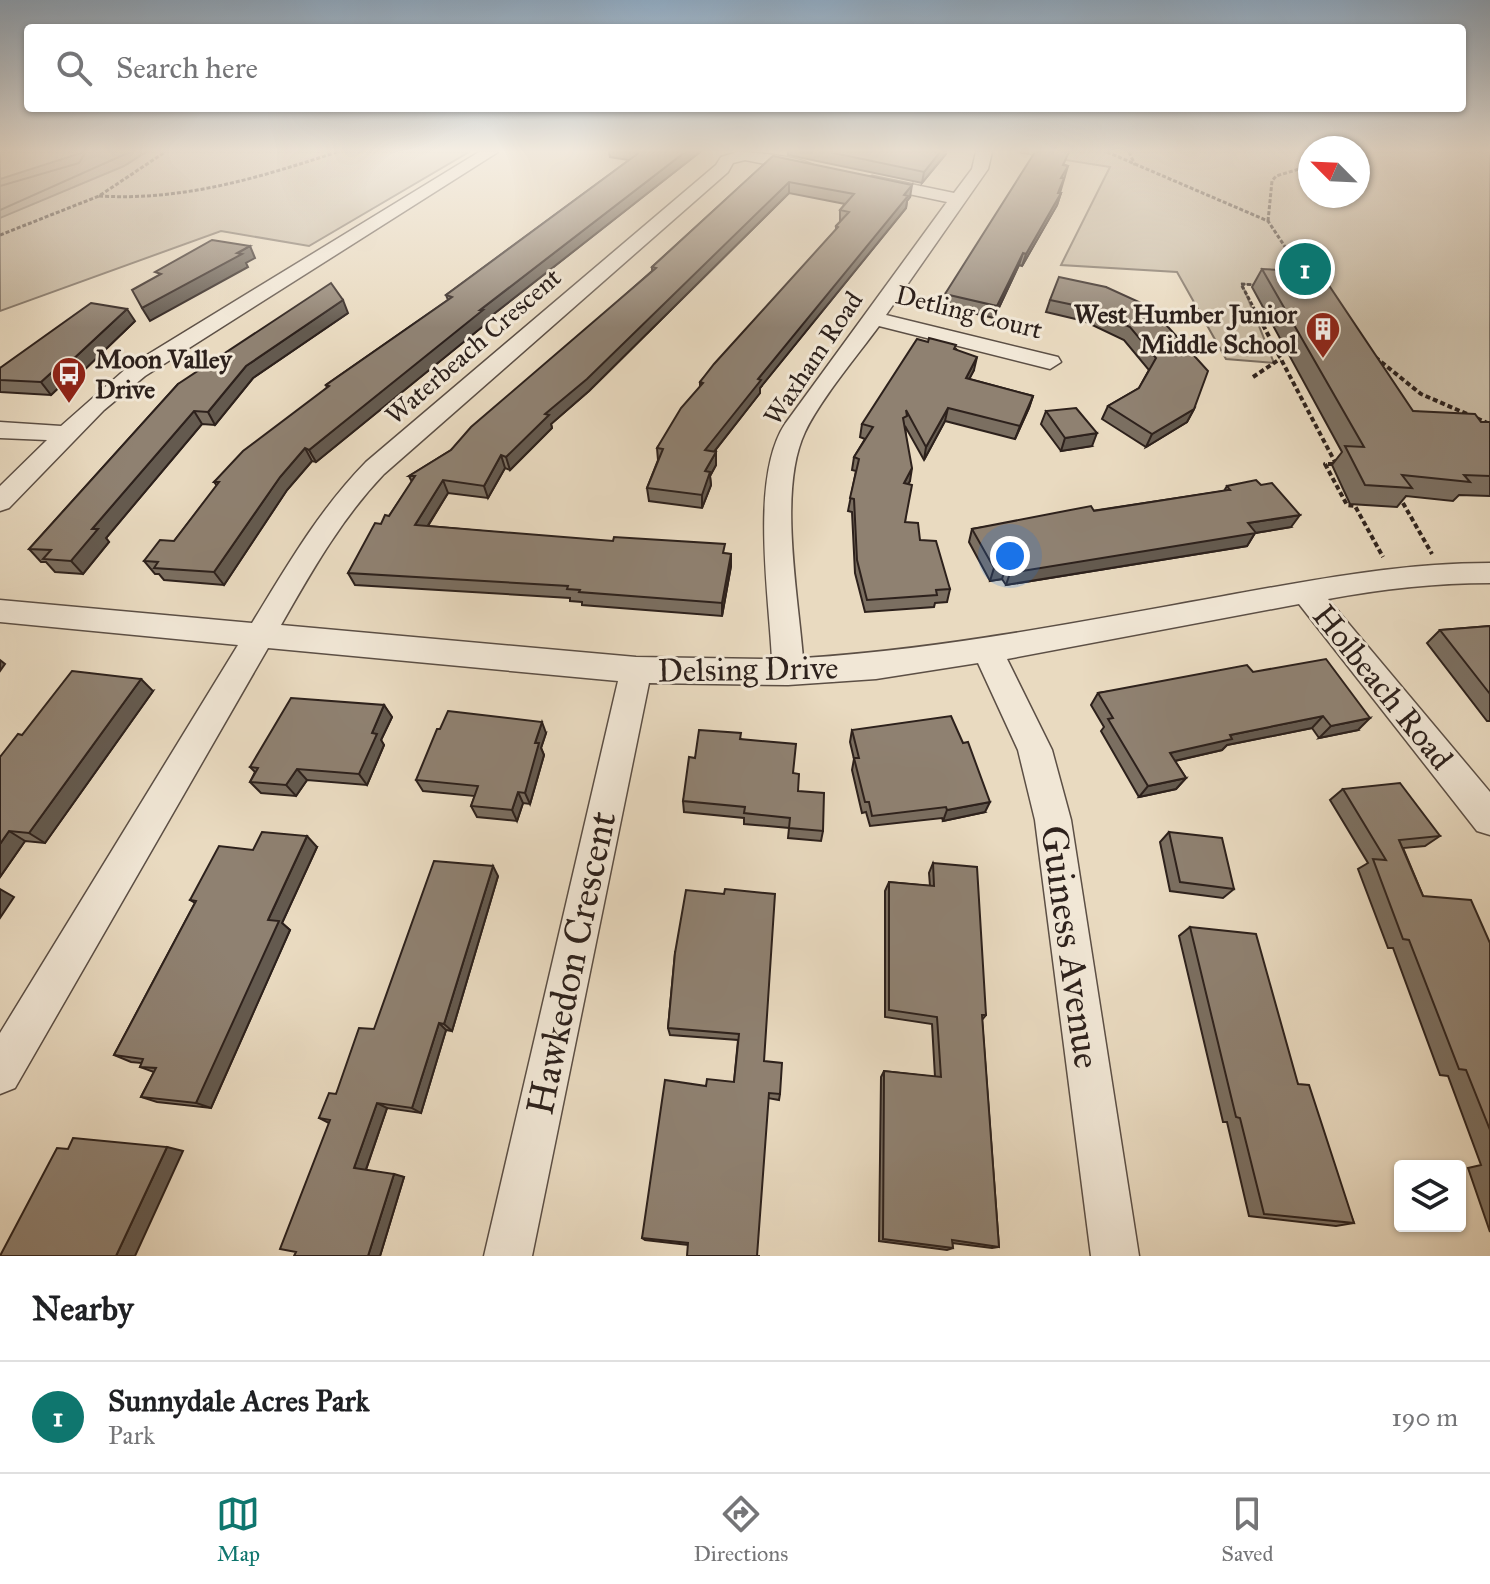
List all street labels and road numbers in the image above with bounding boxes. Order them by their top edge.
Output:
street label: Waterbeach Crescent [379,261,567,431]
street label: Detling Court [892,278,1046,346]
street label: Waxham Road [757,285,869,431]
street label: Holbeach Road [1304,597,1461,778]
street label: Delsing Drive [657,648,839,691]
street label: Hawkedon Crescent [516,807,626,1119]
street label: Guiness Avenue [1031,823,1111,1071]

